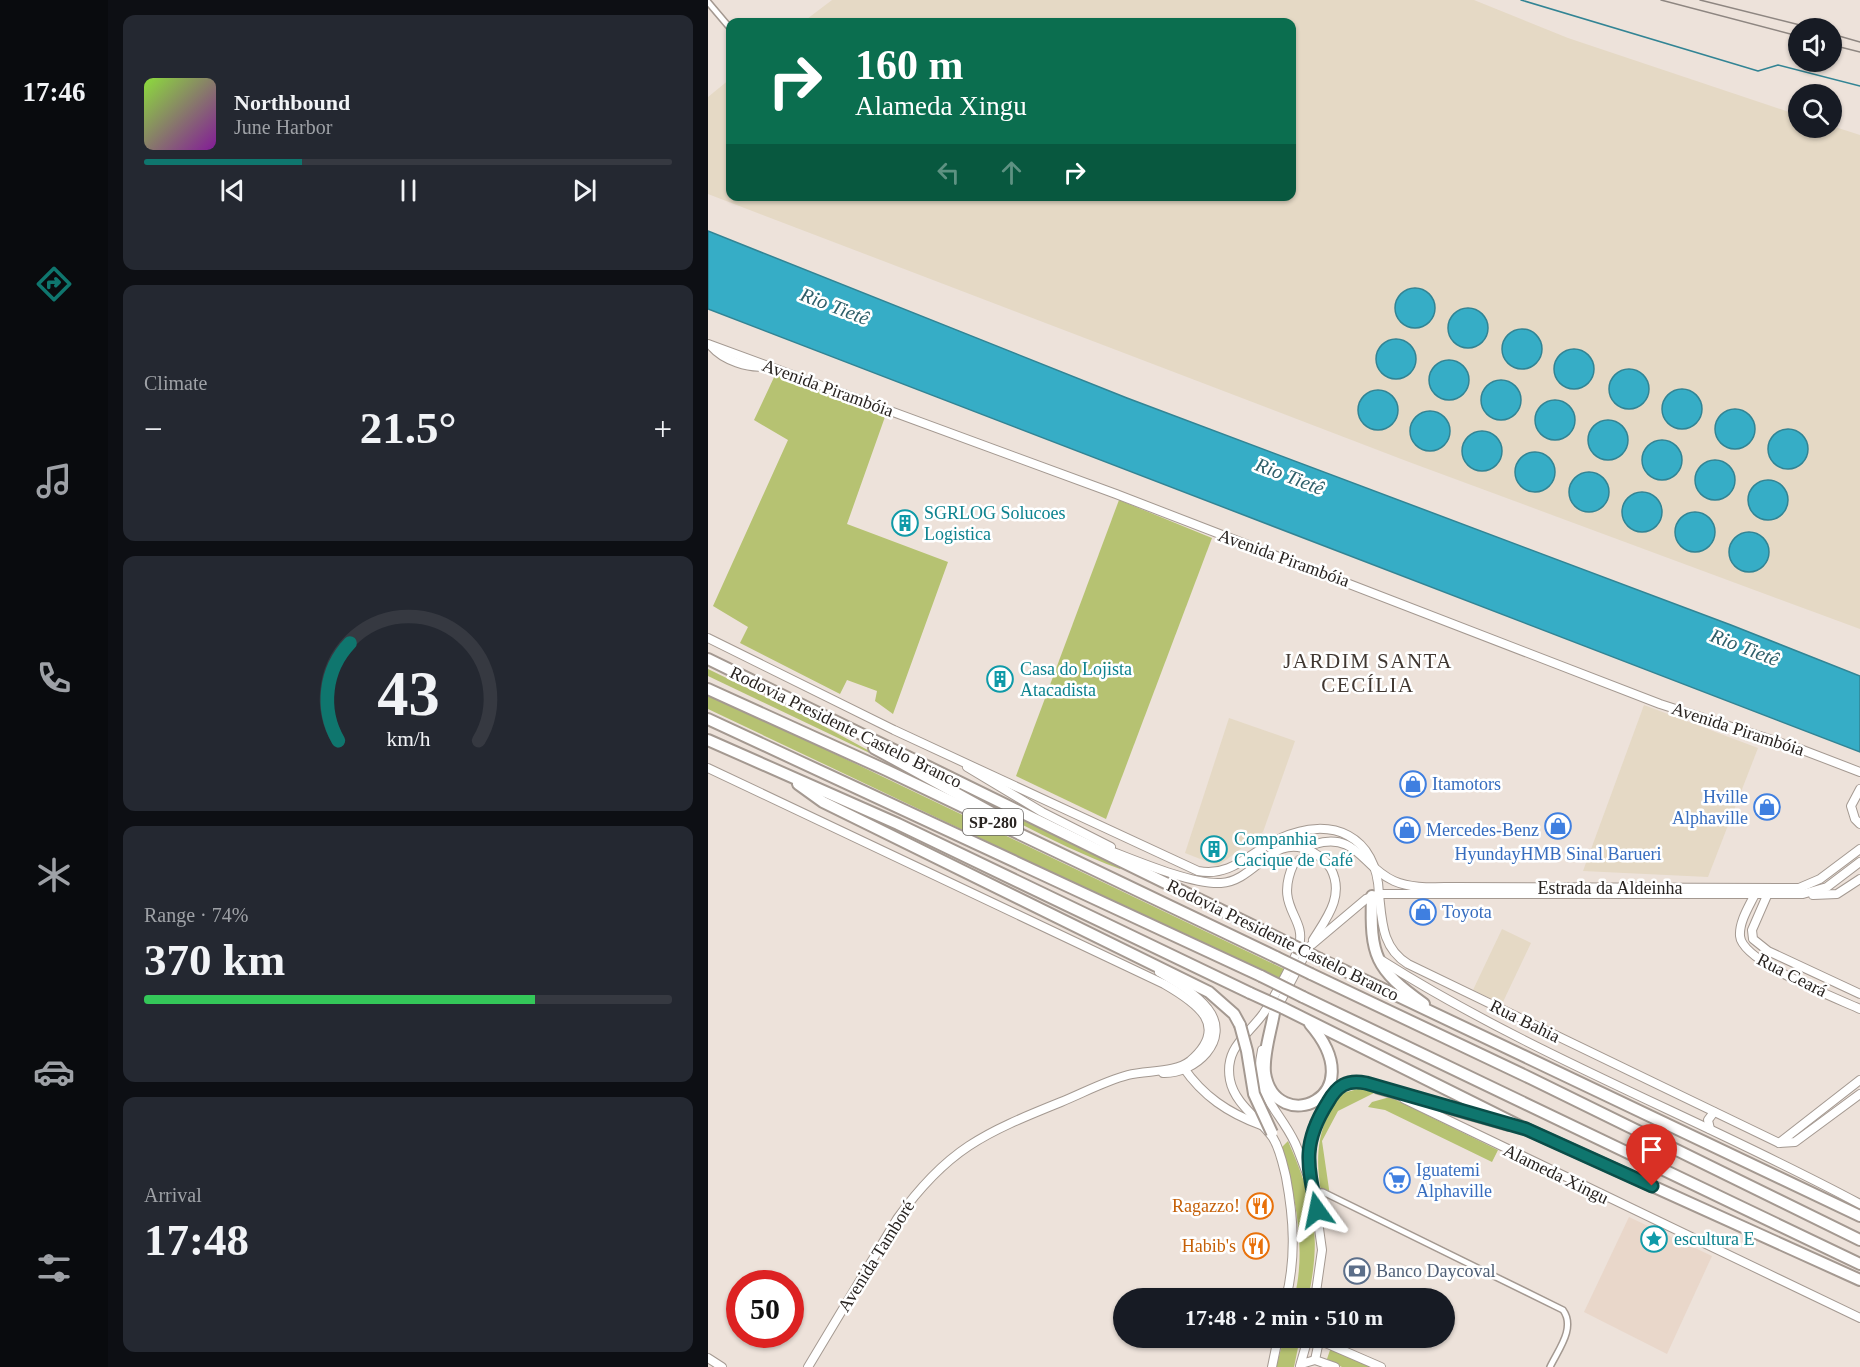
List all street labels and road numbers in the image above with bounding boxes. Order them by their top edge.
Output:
street label: Avenida Pirambóia [760,355,896,421]
street label: Avenida Pirambóia [1216,525,1352,591]
street label: Rodovia Presidente Castelo Branco [727,662,965,792]
street label: Avenida Pirambóia [1669,698,1807,760]
road number: SP-280 [963,809,1023,835]
street label: Rodovia Presidente Castelo Branco [1164,875,1402,1005]
street label: Estrada da Aldeinha [1538,878,1682,898]
street label: Rua Ceará [1754,949,1830,1001]
street label: Rua Bahia [1487,995,1563,1047]
street label: Alameda Xingu [1500,1140,1612,1208]
street label: Avenida Tamboré [834,1197,918,1315]

